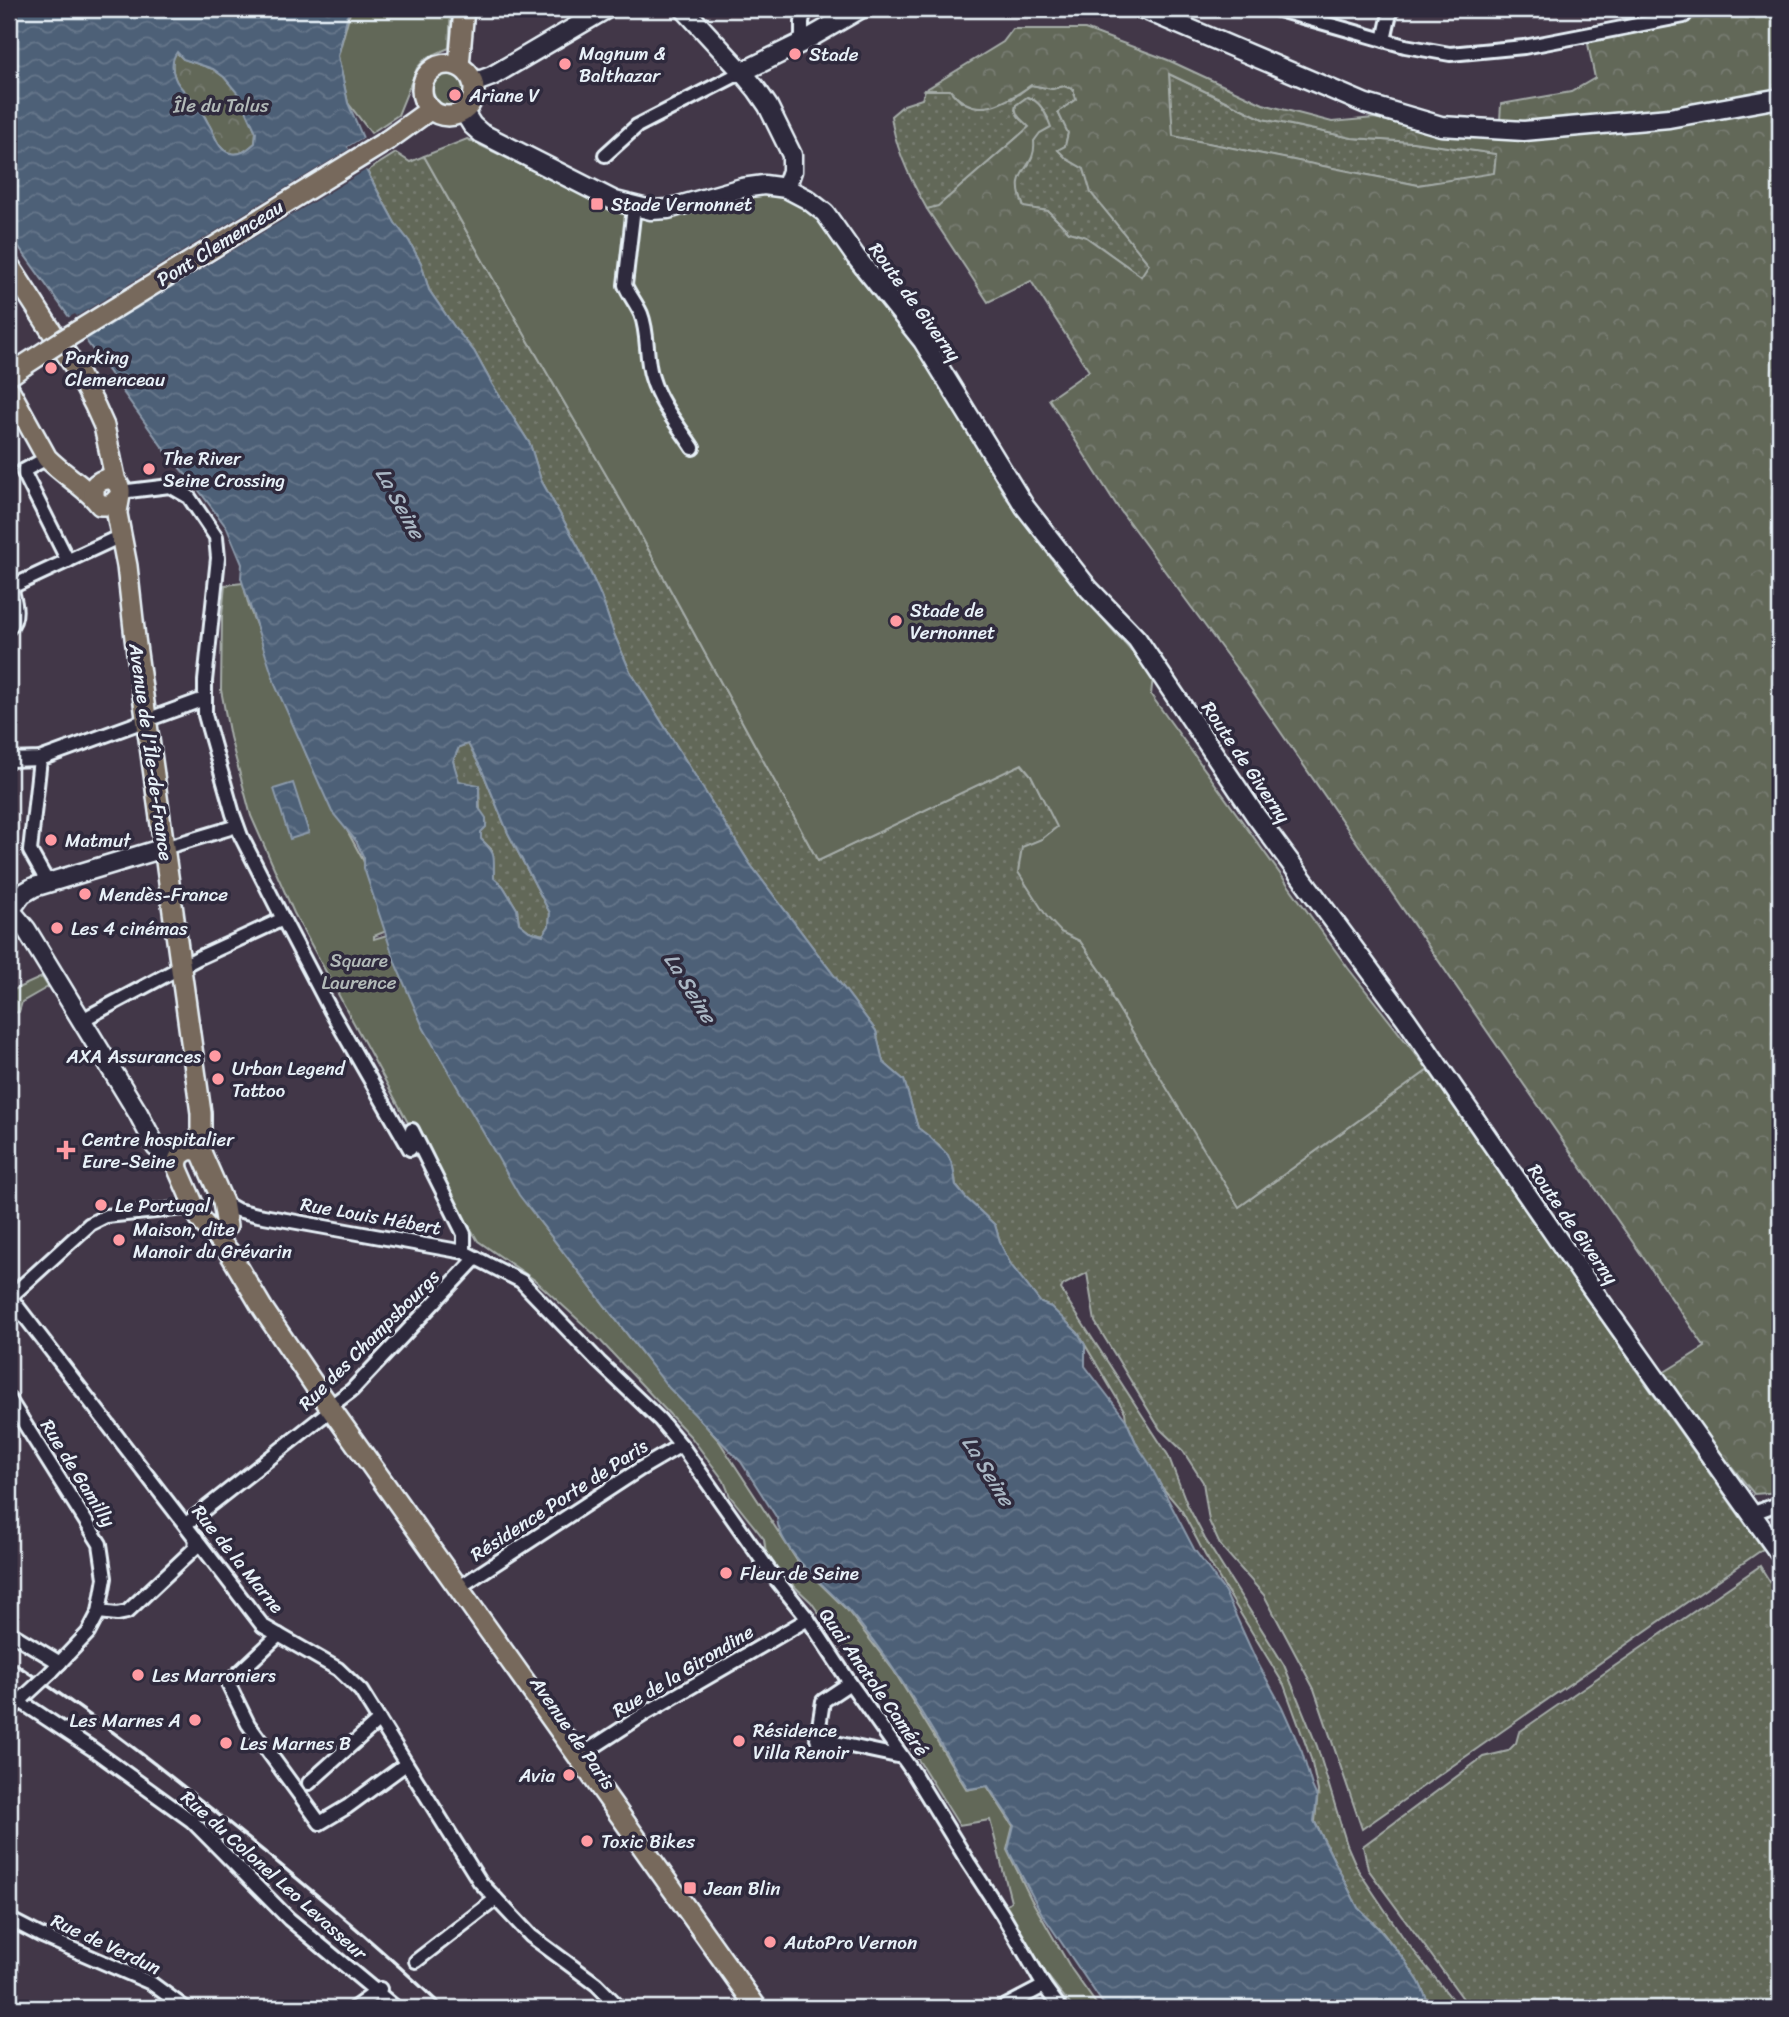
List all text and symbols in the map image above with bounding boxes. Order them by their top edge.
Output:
place label: Magnum & Balthazar [579,37,666,92]
place label: Stade [809,38,859,71]
marker: Stade [787,46,803,62]
marker: Magnum & Balthazar [557,56,573,72]
place label: Ariane V [468,79,540,112]
marker: Ariane V [447,87,463,103]
park label: Île du Talus [172,89,269,122]
place label: Stade Vernonnet [611,188,752,221]
street label: Pont Clemenceau [150,191,290,295]
marker: Stade Vernonnet [589,196,605,212]
street label: Route de Giverny [860,235,970,369]
place label: Parking Clemenceau [65,341,165,396]
marker: Parking Clemenceau [43,360,59,376]
place label: The River Seine Crossing [163,442,285,497]
water label: La Seine [365,460,436,548]
marker: The River Seine Crossing [141,461,157,477]
place label: Stade de Vernonnet [910,594,995,649]
marker: Stade de Vernonnet [888,613,904,629]
street label: Avenue de l'Île-de-France [119,640,183,863]
street label: Route de Giverny [1193,694,1299,830]
place label: Matmut [65,824,132,857]
marker: Matmut [43,832,59,848]
place label: Mendès-France [99,878,228,911]
marker: Mendès-France [77,886,93,902]
place label: Les 4 cinémas [71,912,188,945]
marker: Les 4 cinémas [49,920,65,936]
park label: Square Laurence [322,944,397,999]
water label: La Seine [653,945,728,1033]
place label: AXA Assurances [66,1040,201,1073]
marker: AXA Assurances [207,1048,223,1064]
place label: Urban Legend Tattoo [232,1052,347,1107]
marker: Urban Legend Tattoo [210,1071,226,1087]
place label: Centre hospitalier Eure-Seine [82,1123,235,1178]
marker: Centre hospitalier Eure-Seine [56,1140,76,1160]
street label: Route de Giverny [1519,1157,1627,1292]
street label: Rue Louis Hébert [298,1187,444,1245]
place label: Le Portugal [115,1189,211,1222]
marker: Le Portugal [93,1197,109,1213]
place label: Maison, dite Manoir du Grévarin [133,1213,292,1268]
marker: Maison, dite Manoir du Grévarin [111,1232,127,1248]
street label: Rue des Champsbourgs [290,1261,448,1419]
street label: Rue de Gamilly [32,1412,125,1534]
water label: La Seine [951,1428,1026,1516]
street label: Résidence Porte de Paris [463,1430,655,1570]
street label: Rue de la Marne [183,1497,293,1621]
place label: Fleur de Seine [740,1557,859,1590]
marker: Fleur de Seine [718,1565,734,1581]
street label: Quai Anatole Caméré [810,1601,938,1763]
street label: Rue de la Girondine [606,1615,760,1726]
place label: Les Marroniers [152,1659,276,1692]
marker: Les Marroniers [130,1667,146,1683]
street label: Avenue de Paris [521,1668,625,1797]
place label: Les Marnes A [70,1704,181,1737]
marker: Les Marnes A [187,1712,203,1728]
place label: Résidence Villa Renoir [753,1714,850,1769]
place label: Les Marnes B [240,1727,351,1760]
marker: Résidence Villa Renoir [731,1733,747,1749]
marker: Les Marnes B [218,1735,234,1751]
place label: Avia [518,1759,555,1792]
marker: Avia [561,1767,577,1783]
street label: Rue du Colonel Leo Levasseur [173,1782,376,1969]
place label: Toxic Bikes [601,1825,695,1858]
marker: Toxic Bikes [579,1833,595,1849]
place label: Jean Blin [703,1872,781,1905]
marker: Jean Blin [682,1880,698,1896]
street label: Rue de Verdun [45,1904,167,1984]
place label: AutoPro Vernon [783,1926,917,1959]
marker: AutoPro Vernon [762,1934,778,1950]

